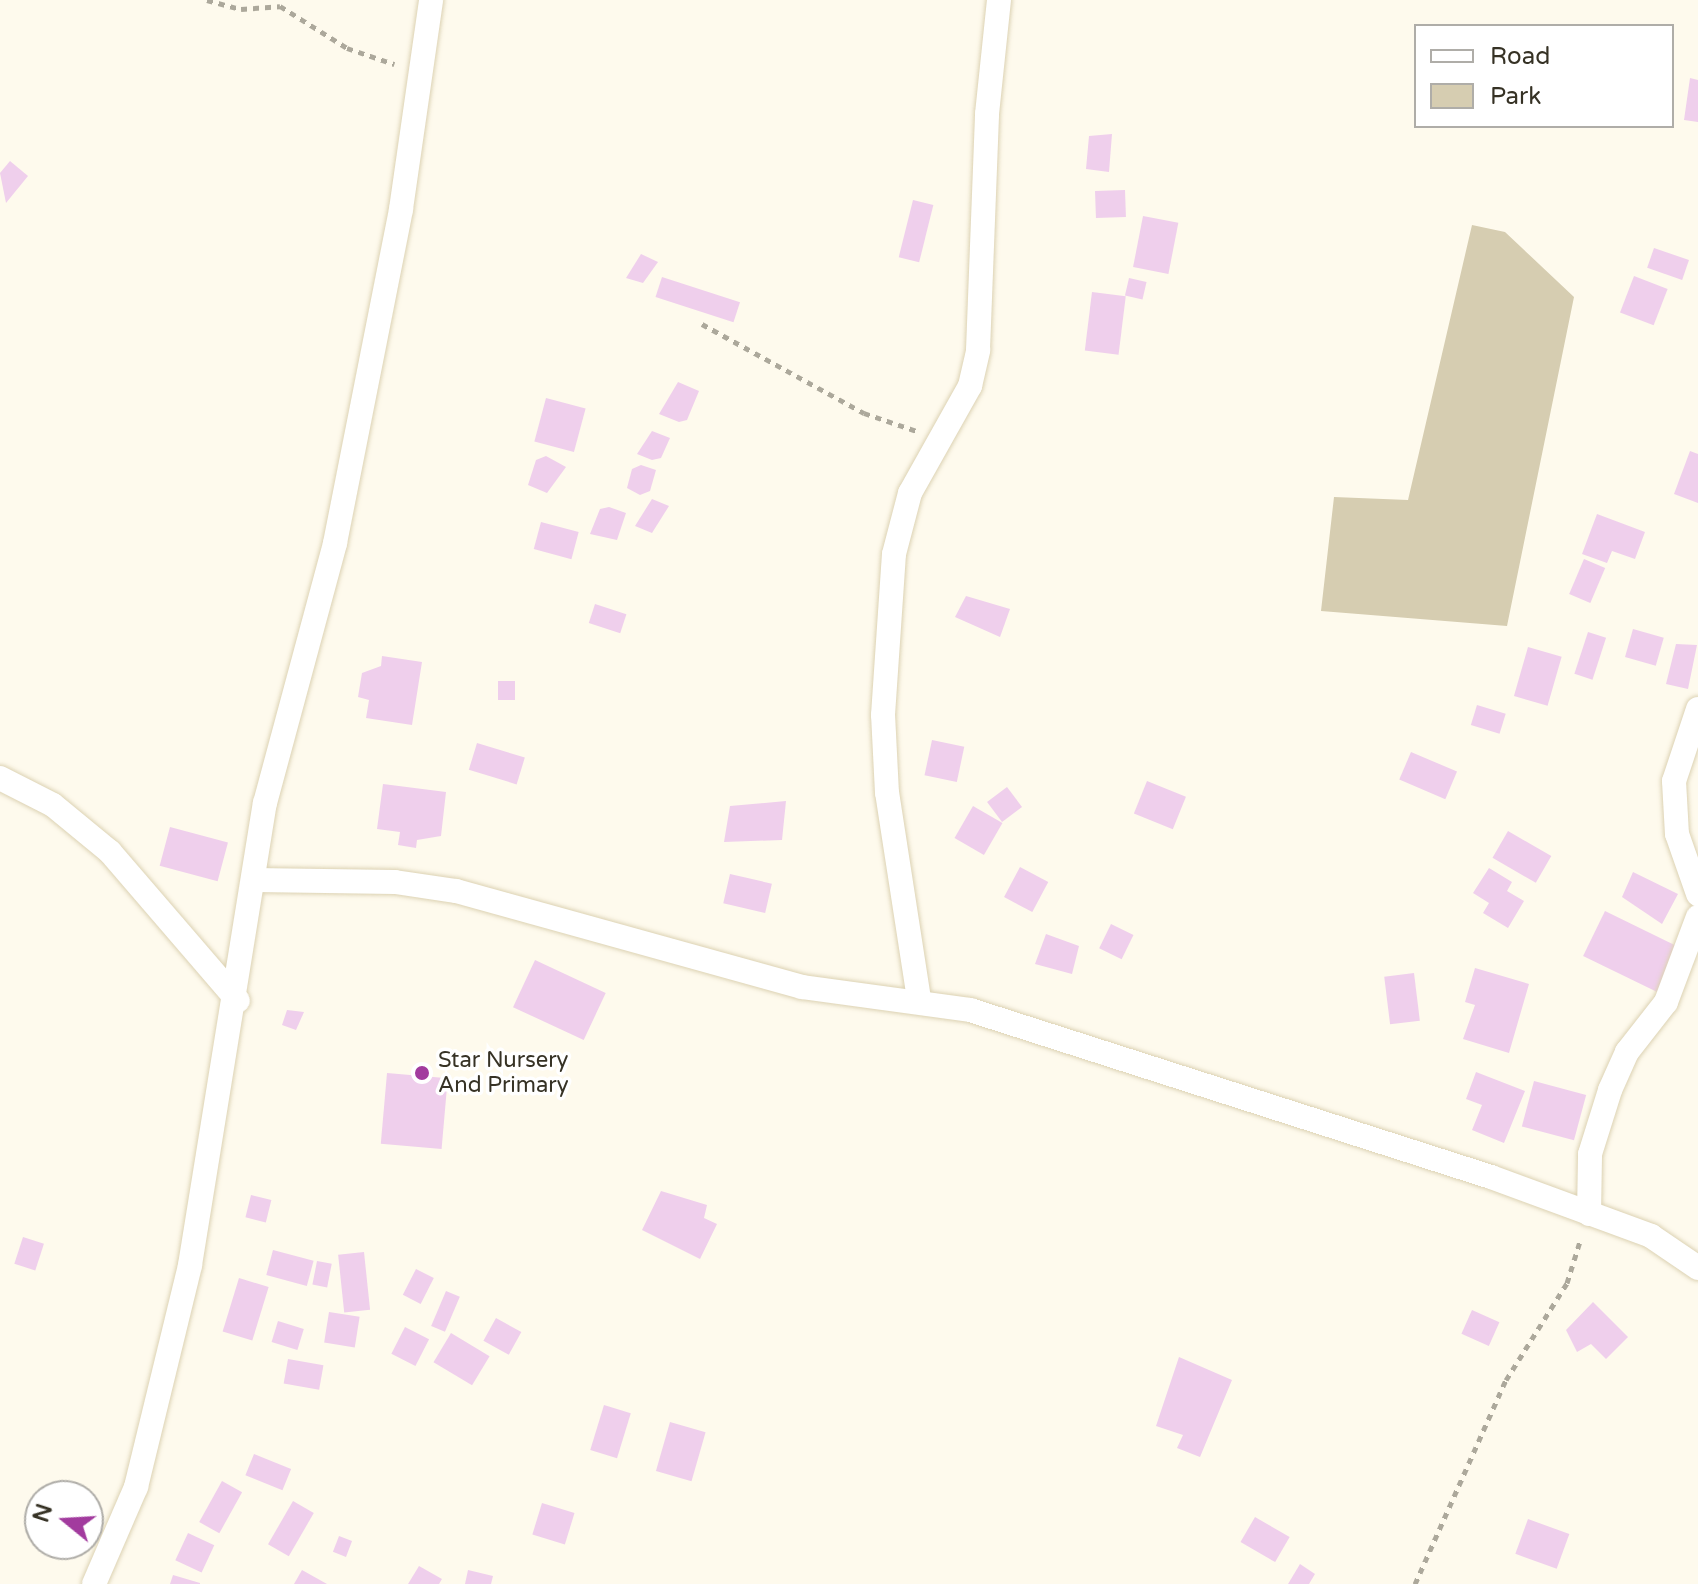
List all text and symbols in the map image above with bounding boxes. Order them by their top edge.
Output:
legend [1414,24,1674,128]
text: Road [1490,42,1550,71]
text: Park [1490,82,1541,111]
place label: Star Nursery And Primary [438,1047,569,1098]
marker: Star Nursery And Primary [413,1064,431,1082]
north arrow [24,1480,104,1560]
text: N [28,1501,58,1526]

